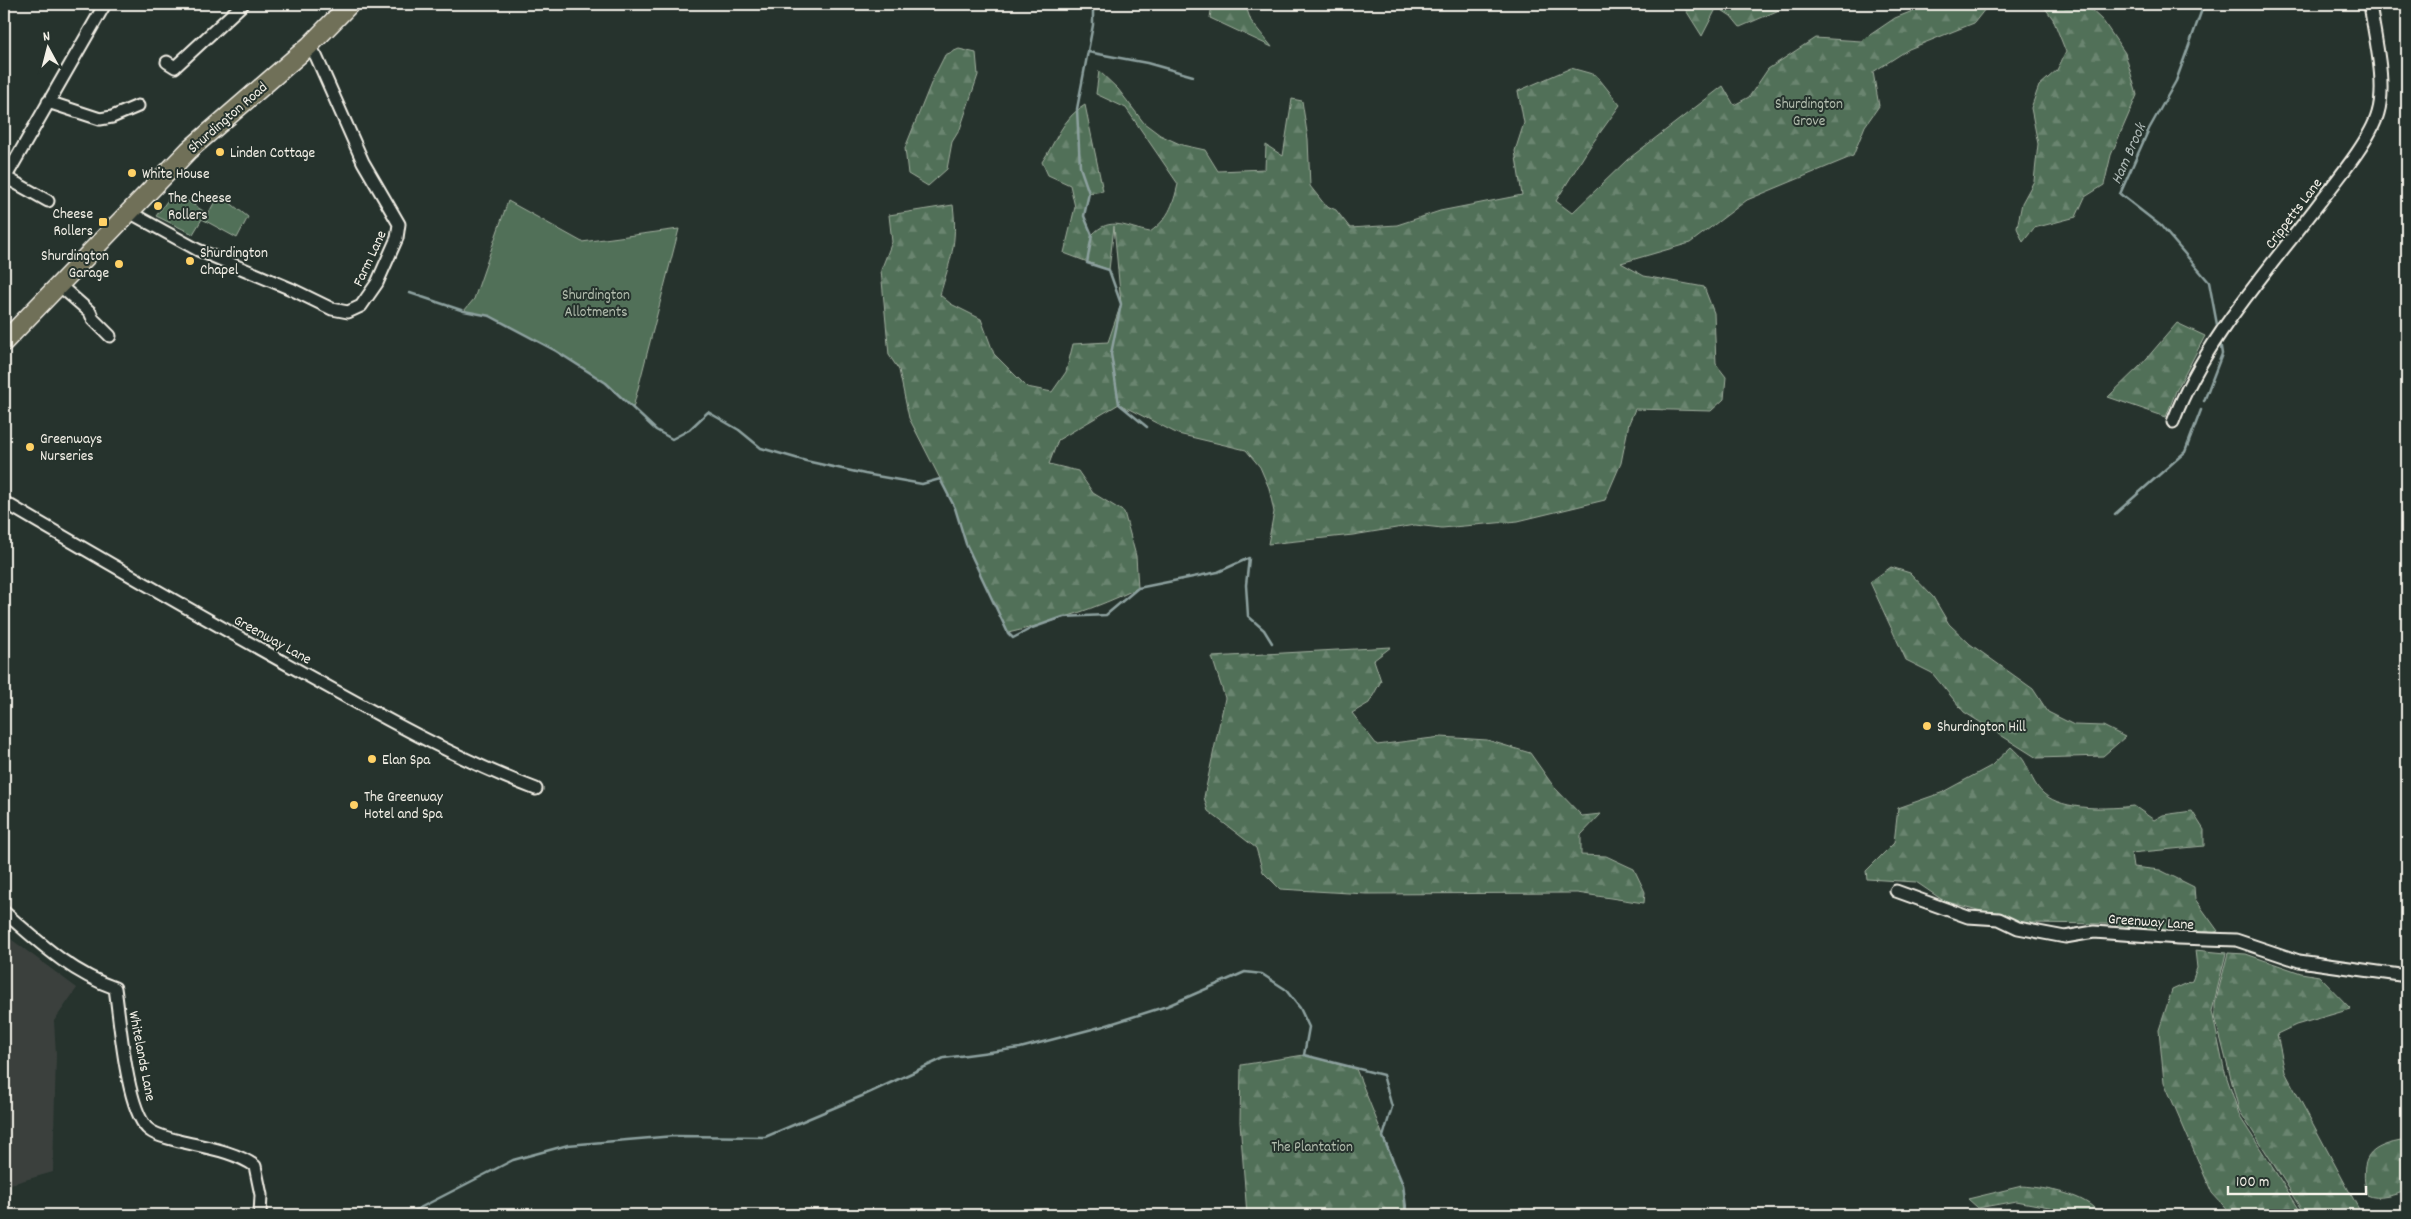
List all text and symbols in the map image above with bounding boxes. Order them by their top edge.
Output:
north arrow [22,22,72,72]
text: N [42,27,51,47]
street label: Shurdington Road [184,78,273,159]
park label: Shurdington Grove [1775,94,1843,133]
water label: Ham Brook [2106,118,2154,188]
place label: Linden Cottage [230,143,316,165]
marker: Linden Cottage [214,146,226,158]
place label: White House [142,164,210,186]
marker: White House [126,167,138,179]
street label: Crippetts Lane [2261,174,2329,254]
place label: The Cheese Rollers [168,188,232,227]
marker: The Cheese Rollers [152,200,164,212]
place label: Cheese Rollers [53,204,93,243]
marker: Cheese Rollers [97,216,109,228]
street label: Farm Lane [348,227,394,291]
place label: Shurdington Chapel [200,243,268,282]
place label: Shurdington Garage [41,246,109,285]
marker: Shurdington Chapel [184,255,196,267]
marker: Shurdington Garage [113,258,125,270]
park label: Shurdington Allotments [562,285,630,324]
place label: Greenways Nurseries [40,429,102,468]
marker: Greenways Nurseries [24,441,36,453]
street label: Greenway Lane [229,610,315,671]
place label: Shurdington Hill [1937,717,2026,739]
marker: Shurdington Hill [1921,720,1933,732]
place label: Elan Spa [382,750,431,772]
marker: Elan Spa [366,753,378,765]
place label: The Greenway Hotel and Spa [364,787,444,826]
marker: The Greenway Hotel and Spa [348,799,360,811]
street label: Greenway Lane [2107,909,2195,937]
street label: Whitelands Lane [122,1009,161,1104]
park label: The Plantation [1271,1137,1353,1159]
scale bar [2228,1164,2366,1196]
text: 100 m [2236,1172,2269,1194]

